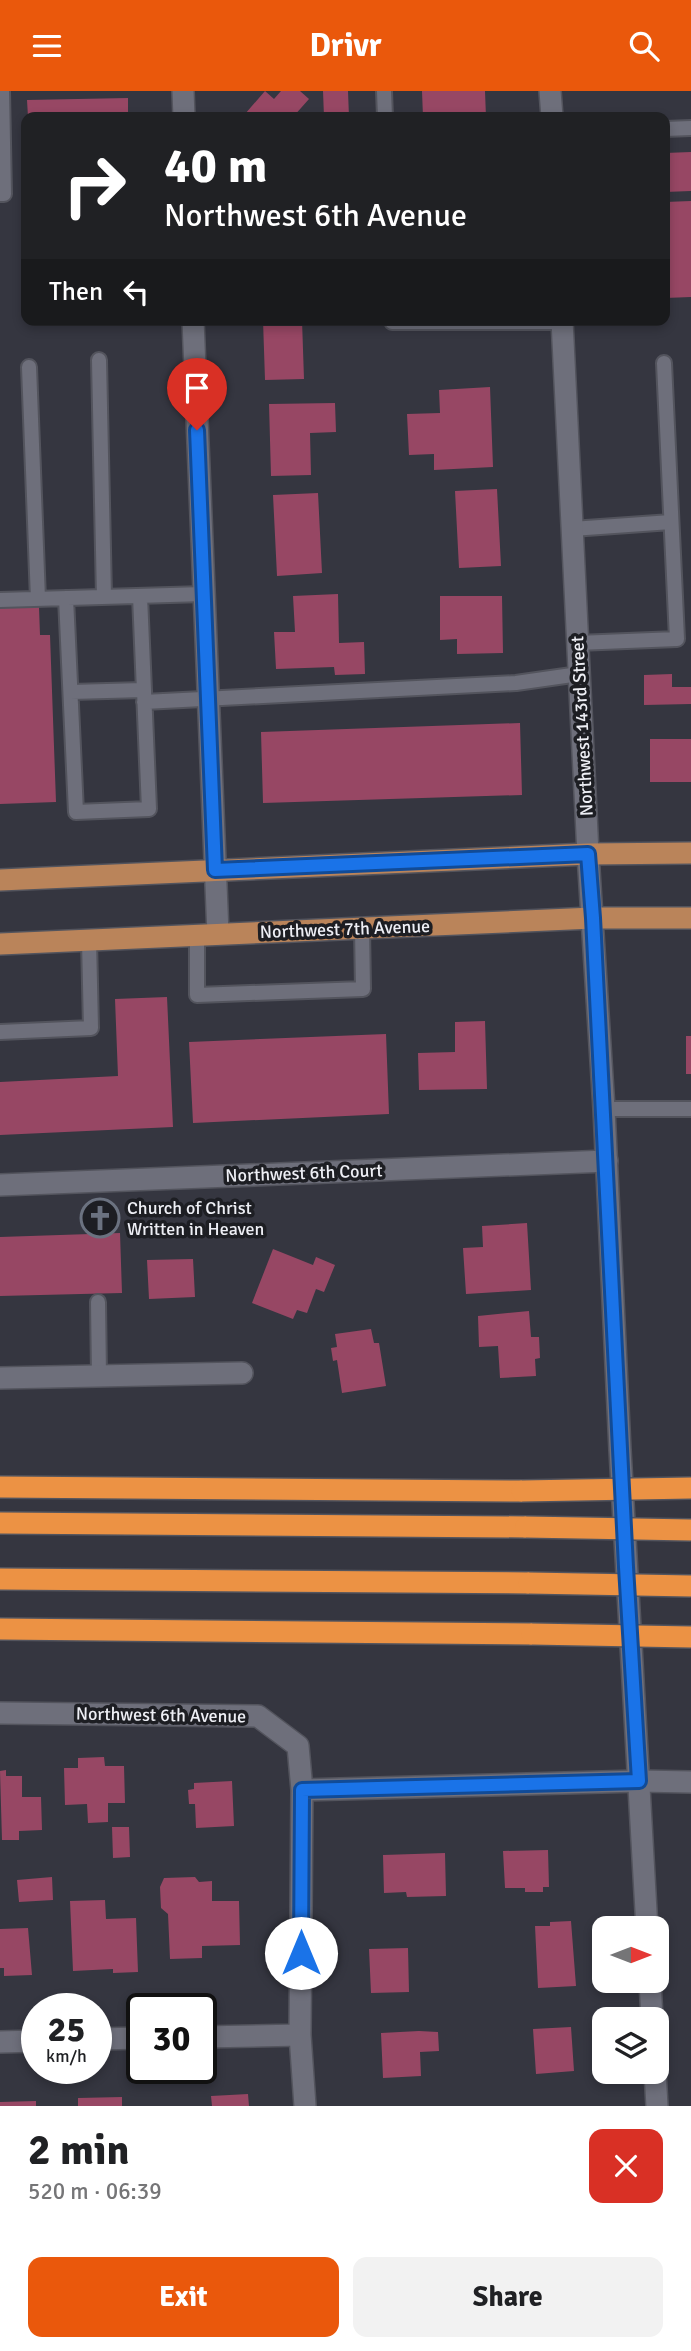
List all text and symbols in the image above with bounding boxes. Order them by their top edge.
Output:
text: Drivr [309,26,382,65]
icon: menu [28,27,66,65]
icon: search [625,27,663,65]
text: 40 m [164,136,267,196]
icon: right [49,140,140,231]
text: Northwest 6th Avenue [164,196,467,235]
icon: left [117,273,155,311]
text: Then [49,276,103,308]
pin [167,358,227,430]
icon: arrive [178,369,216,407]
street label: Northwest 143rd Street [566,635,598,817]
street label: Northwest 7th Avenue [259,915,431,943]
street label: Northwest 6th Court [225,1159,383,1187]
church icon: Church of Christ Written in Heaven [79,1197,121,1239]
place label: Church of Christ Written in Heaven [127,1197,264,1240]
street label: Northwest 6th Avenue [76,1703,246,1727]
position arrow [264,1916,338,1990]
north arrow [592,1916,668,1993]
map controls [592,1916,669,2084]
speed limit sign: 30 [126,1993,217,2084]
button: layers [592,2007,669,2084]
text: 25 [48,2008,85,2051]
text: km/h [46,2045,87,2067]
text: 2 min [28,2125,129,2176]
button: close [589,2129,663,2203]
text: 520 m · 06:39 [28,2177,162,2206]
button: Exit [28,2257,339,2337]
button: Share [353,2257,663,2337]

